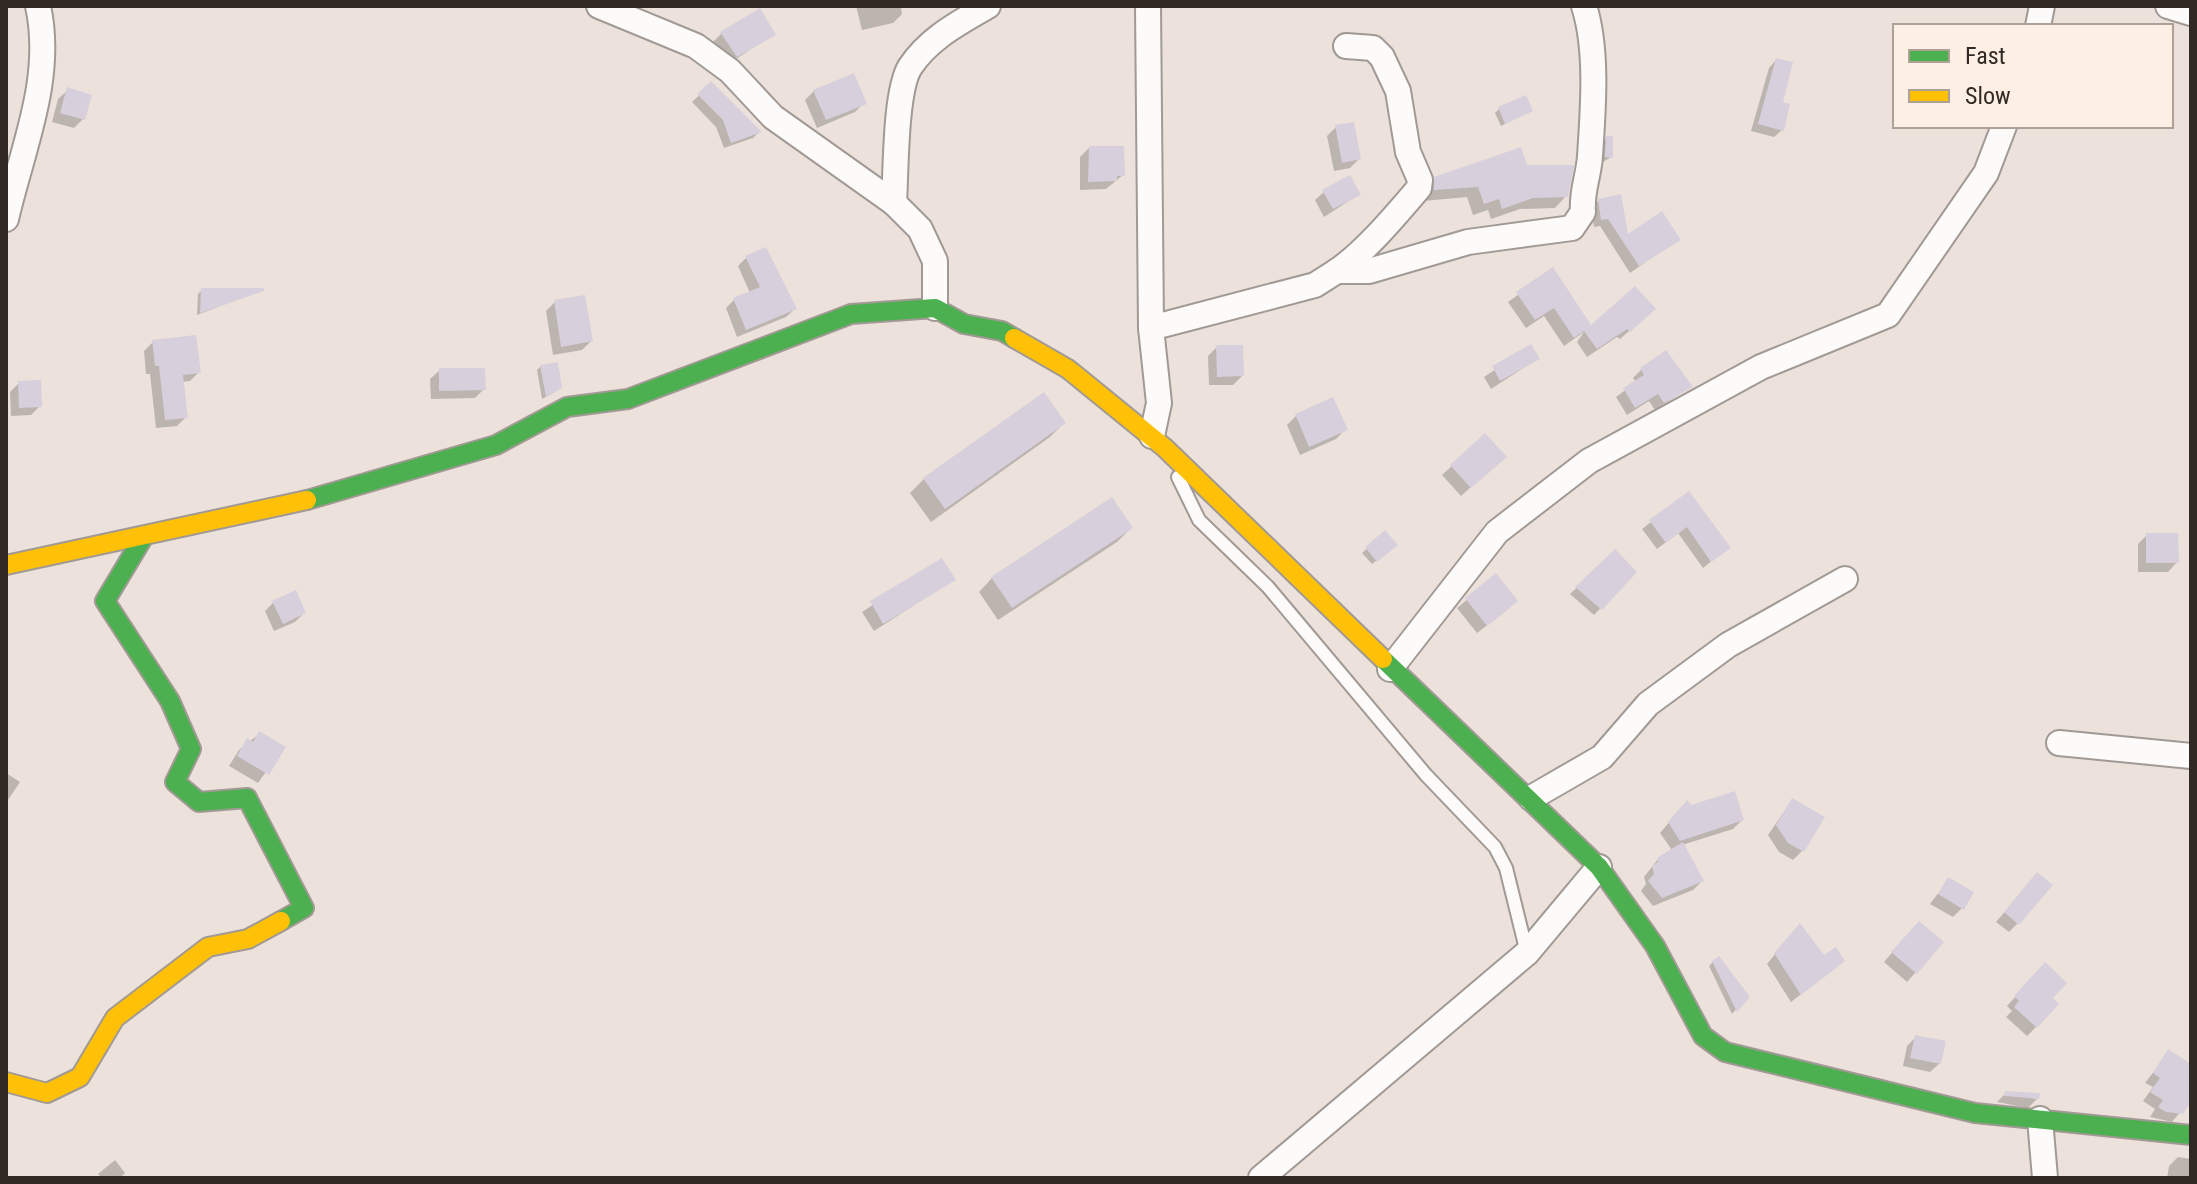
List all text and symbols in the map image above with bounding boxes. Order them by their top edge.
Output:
legend [1893,24,2173,128]
text: Fast [1965,42,2006,70]
text: Slow [1965,82,2011,110]

